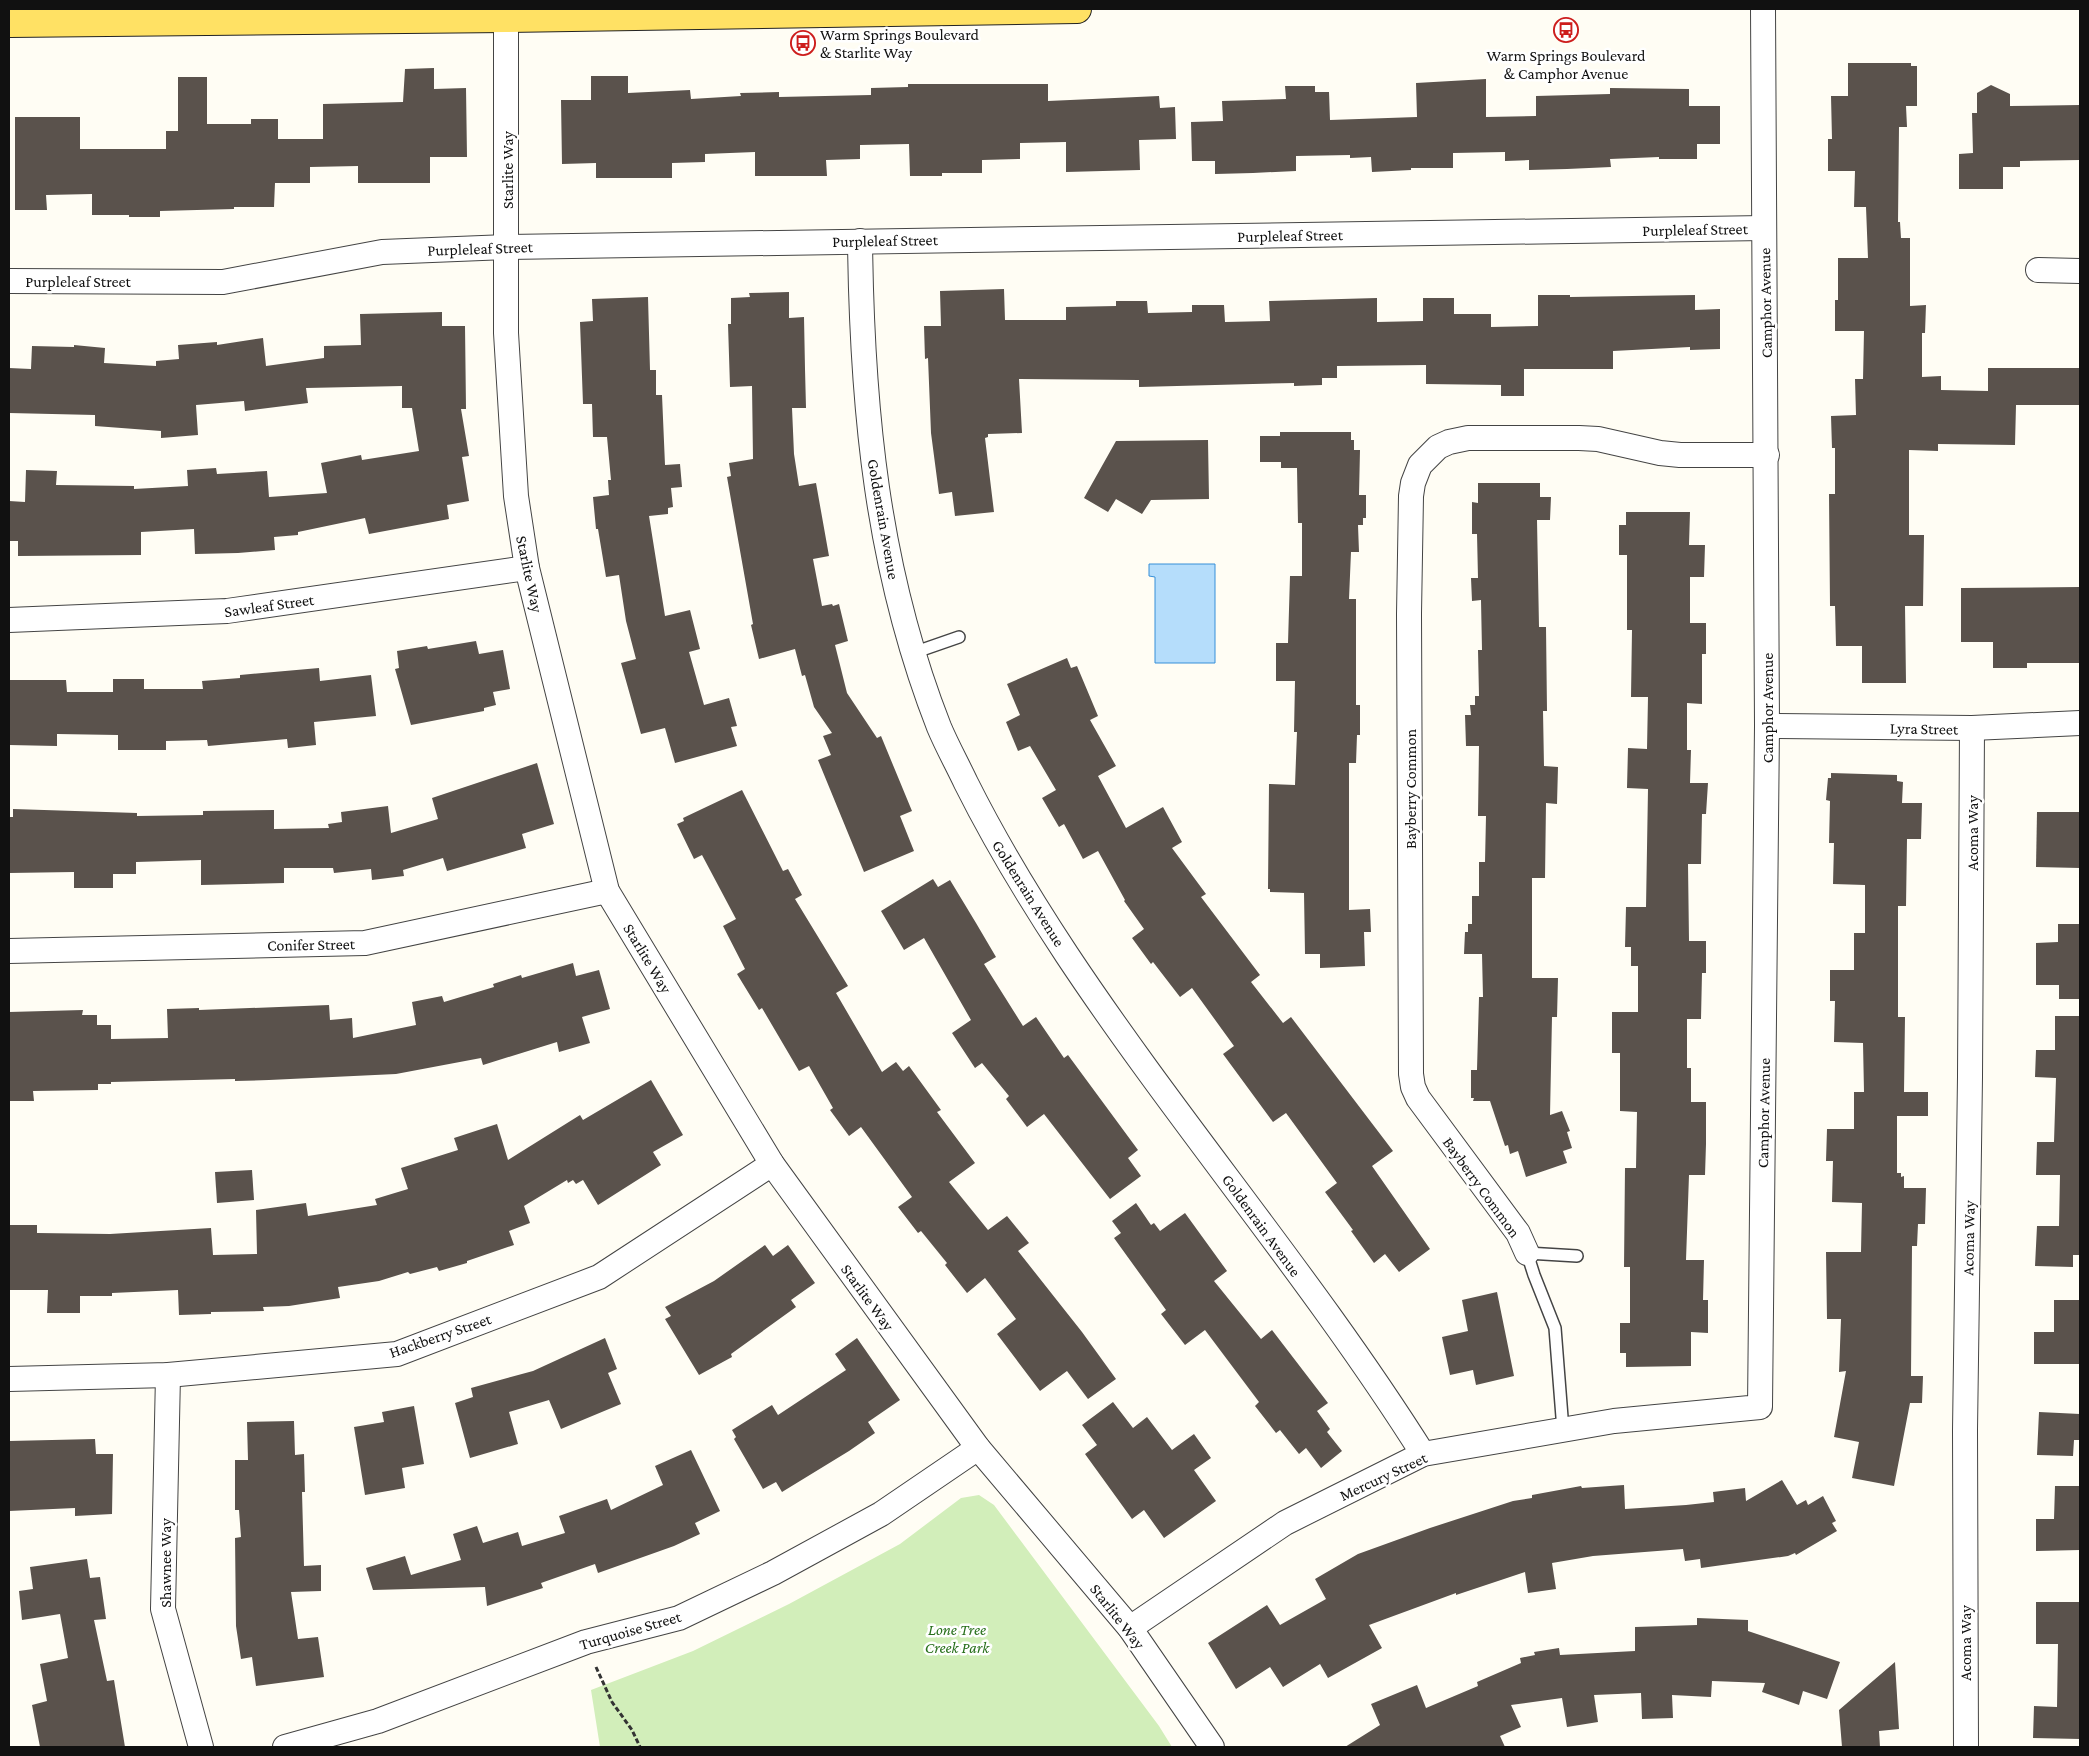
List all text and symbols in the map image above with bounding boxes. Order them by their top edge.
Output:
bus stop icon: Warm Springs Boulevard & Camphor Avenue [1553,17,1579,43]
place label: Warm Springs Boulevard & Starlite Way [820,26,980,62]
bus stop icon: Warm Springs Boulevard & Starlite Way [790,30,816,56]
place label: Warm Springs Boulevard & Camphor Avenue [1486,47,1646,83]
street label: Starlite Way [499,130,517,209]
street label: Purpleleaf Street [1642,220,1749,240]
street label: Purpleleaf Street [1237,226,1344,246]
street label: Purpleleaf Street [832,231,939,251]
street label: Purpleleaf Street [427,238,534,260]
street label: Camphor Avenue [1756,248,1776,358]
street label: Purpleleaf Street [25,273,132,291]
street label: Goldenrain Avenue [865,458,902,581]
street label: Starlite Way [512,534,546,615]
street label: Sawleaf Street [223,591,316,620]
street label: Camphor Avenue [1759,653,1777,763]
street label: Lyra Street [1890,719,1959,739]
street label: Bayberry Common [1402,729,1420,849]
street label: Acoma Way [1964,795,1982,871]
street label: Goldenrain Avenue [989,837,1068,950]
street label: Starlite Way [619,920,675,997]
street label: Conifer Street [267,935,356,954]
street label: Camphor Avenue [1754,1058,1774,1168]
street label: Bayberry Common [1439,1134,1524,1242]
street label: Goldenrain Avenue [1219,1171,1304,1280]
street label: Acoma Way [1959,1199,1979,1276]
street label: Starlite Way [837,1261,898,1335]
street label: Hackberry Street [387,1310,494,1362]
street label: Mercury Street [1337,1449,1431,1505]
street label: Shawnee Way [157,1518,175,1608]
street label: Starlite Way [1086,1580,1149,1653]
street label: Acoma Way [1957,1605,1975,1681]
street label: Turquoise Street [577,1608,684,1654]
park label: Lone Tree Creek Park [925,1621,990,1656]

